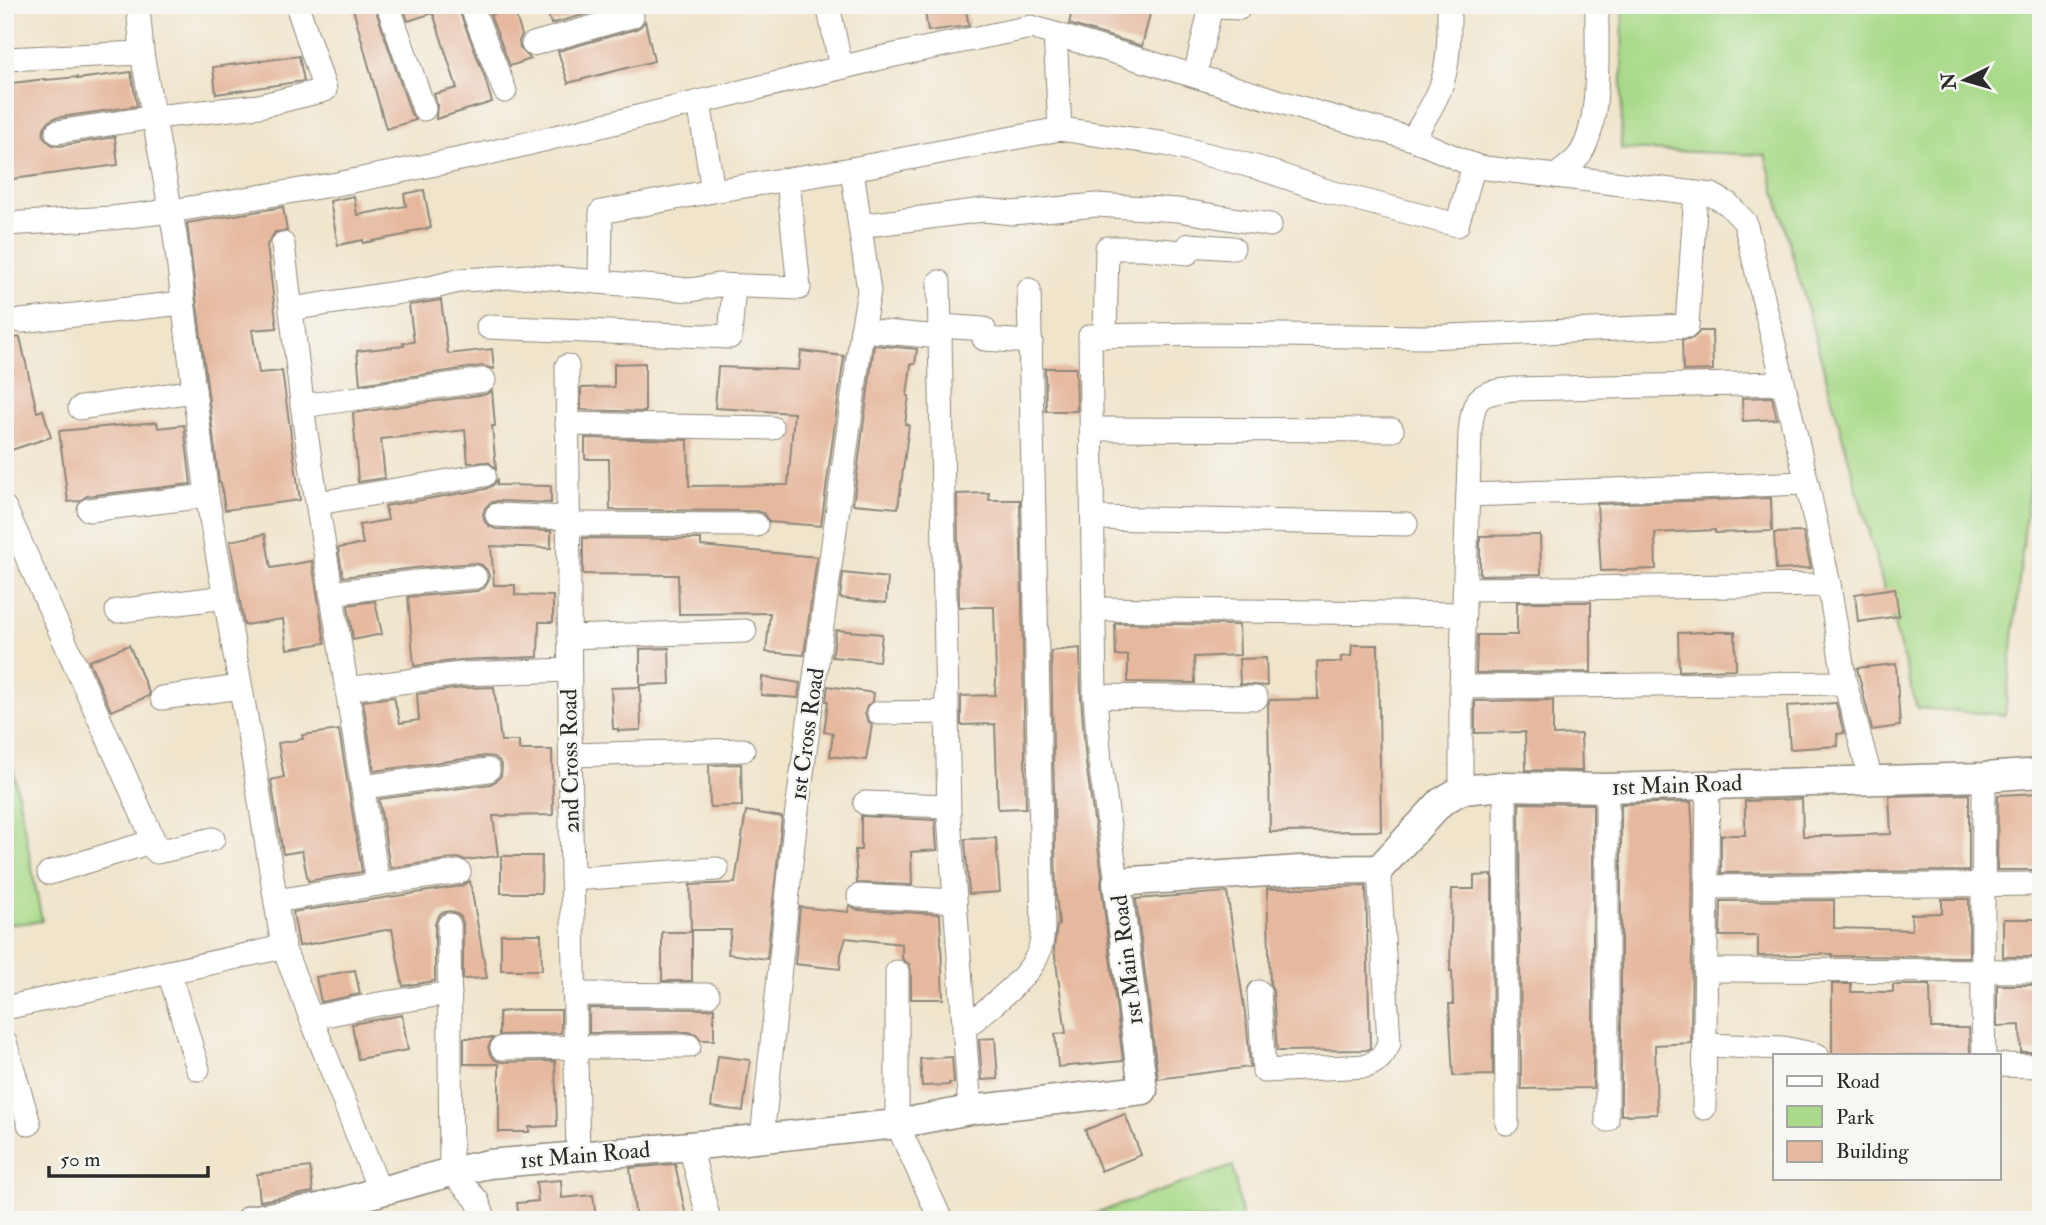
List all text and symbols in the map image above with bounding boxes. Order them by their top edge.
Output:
north arrow [1930,46,2000,116]
text: N [1936,71,1962,92]
street label: 1st Cross Road [783,666,831,802]
street label: 2nd Cross Road [554,689,586,833]
street label: 1st Main Road [1611,768,1743,802]
street label: 1st Main Road [1105,893,1149,1027]
legend [1773,1054,2000,1180]
text: Road [1836,1068,1881,1095]
text: Park [1836,1104,1874,1131]
scale bar [49,1134,208,1178]
street label: 1st Main Road [519,1135,651,1175]
text: Building [1836,1138,1909,1165]
text: 50 m [60,1146,101,1173]

